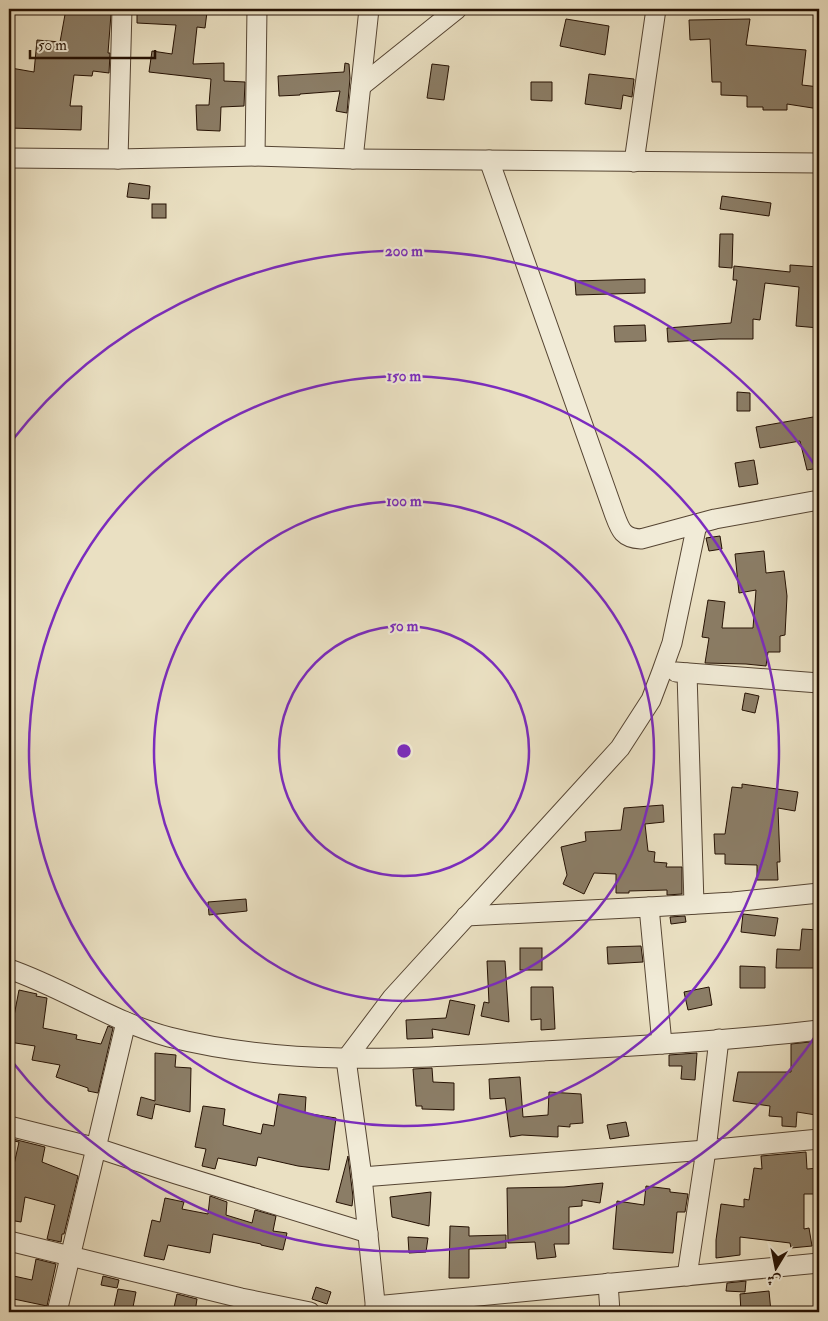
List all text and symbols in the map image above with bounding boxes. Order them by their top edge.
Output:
scale bar [30,28,155,60]
text: 50 m [38,36,67,55]
text: 200 m [385,242,423,261]
text: 150 m [387,367,421,386]
text: 100 m [386,492,422,511]
text: 50 m [390,617,419,636]
centre of rings [395,742,413,760]
north arrow [750,1244,800,1294]
text: ش [765,1271,782,1290]

